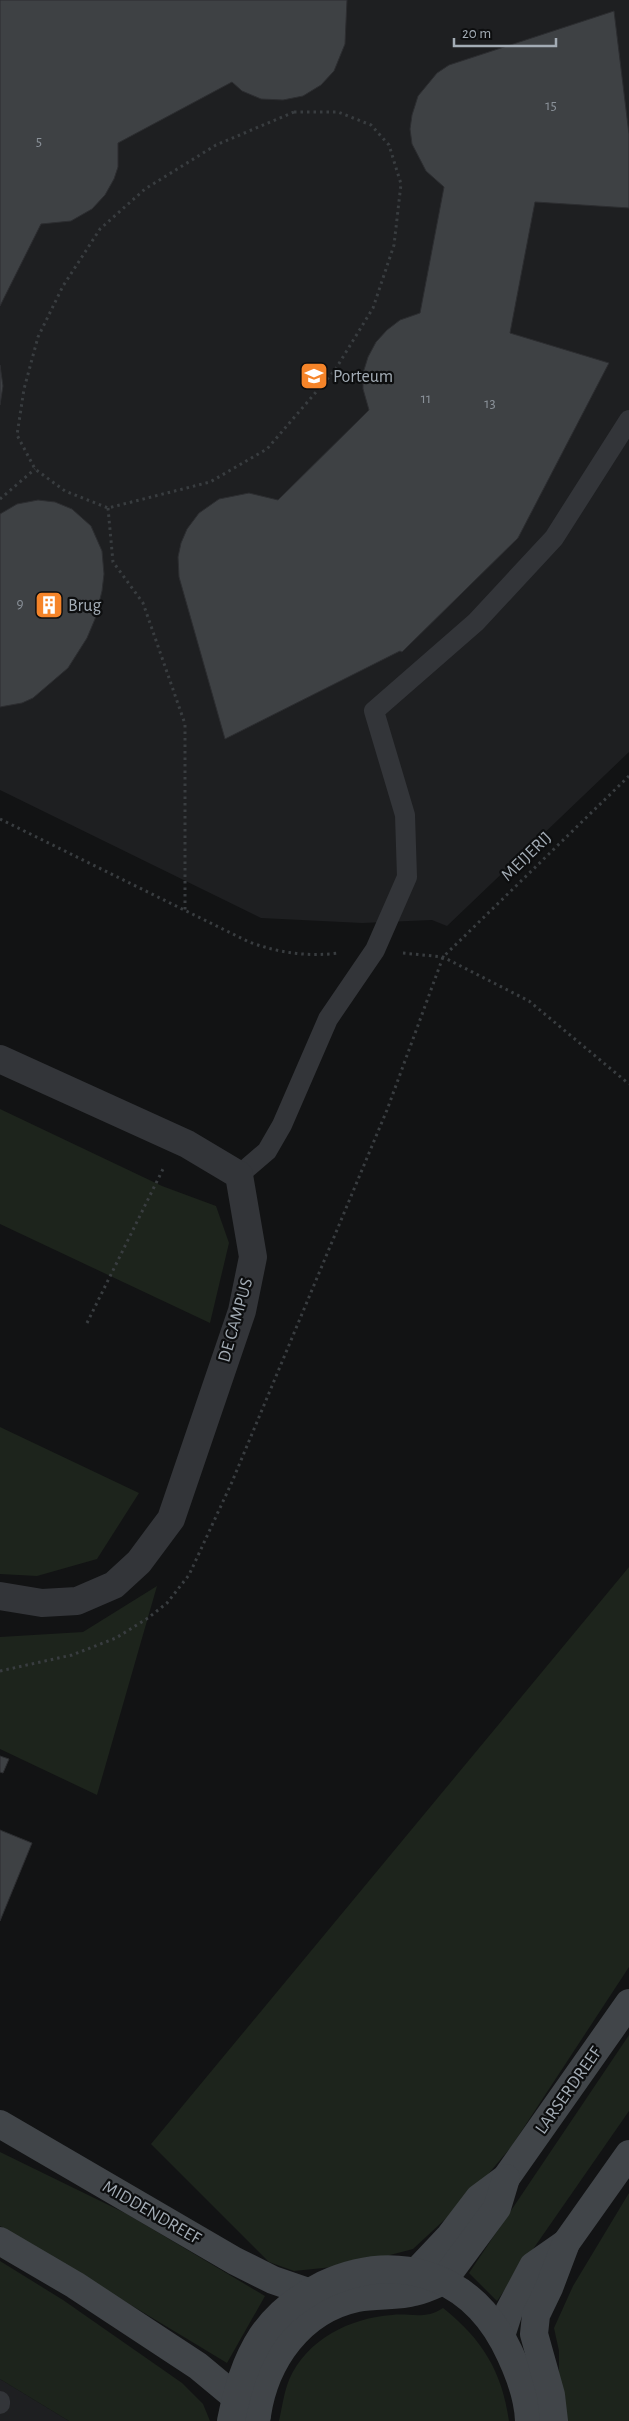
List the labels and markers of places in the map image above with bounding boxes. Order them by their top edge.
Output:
school or university icon: Porteum [299,361,329,391]
place label: Porteum [333,368,393,386]
building icon: Brug [34,590,64,620]
place label: Brug [68,597,101,615]

